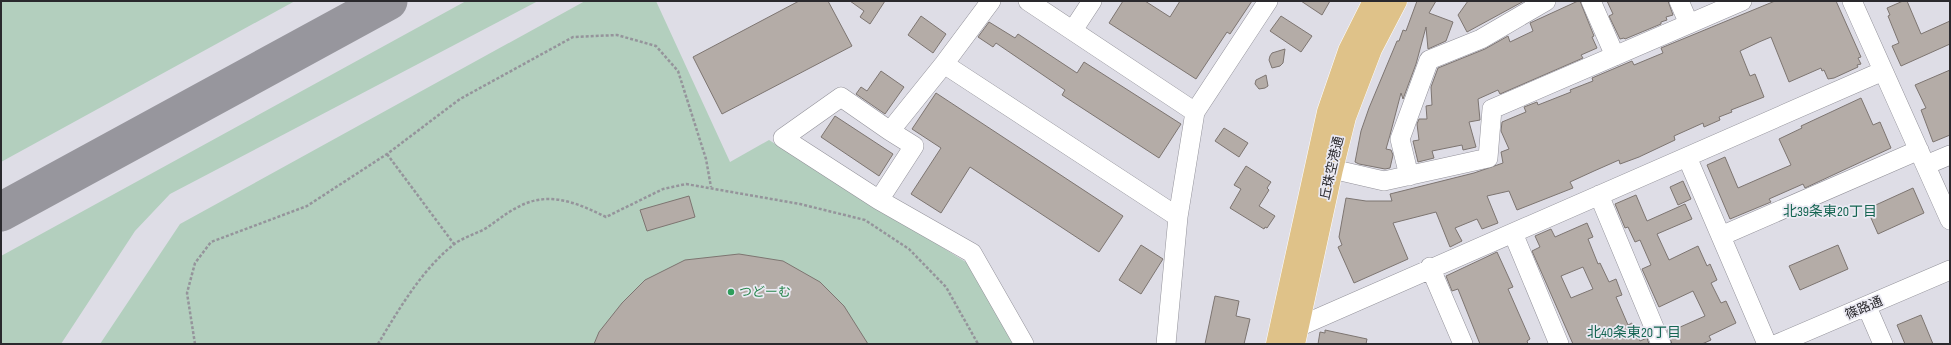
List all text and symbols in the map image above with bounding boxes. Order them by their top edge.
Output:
street label: 丘珠空港通 [1317,135,1347,201]
district label: 北39条東20丁目 [1783,203,1877,220]
place label: つどーむ [739,284,791,300]
marker: つどーむ [726,287,736,297]
street label: 篠路通 [1843,293,1885,323]
district label: 北40条東20丁目 [1587,324,1681,341]

